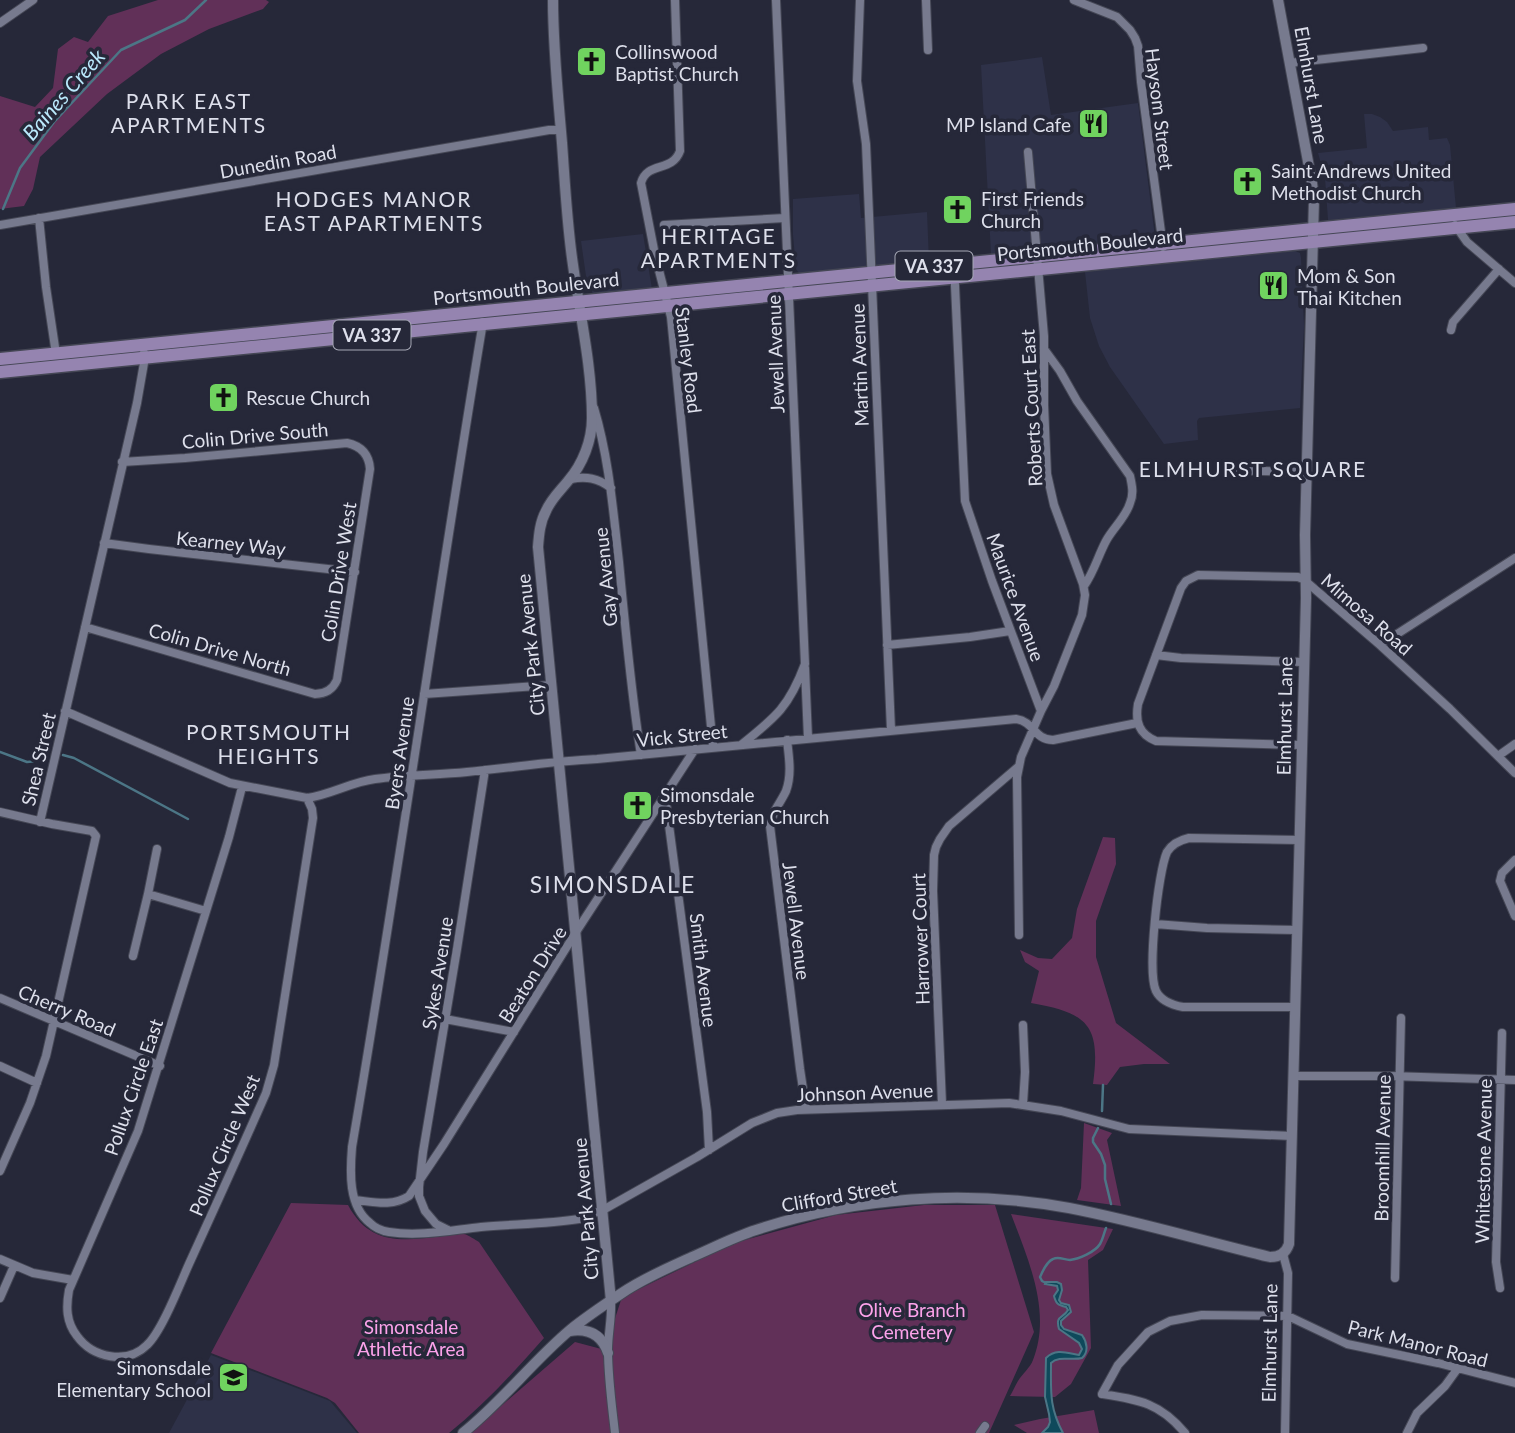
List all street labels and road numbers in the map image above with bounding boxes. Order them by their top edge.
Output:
street label: Elmhurst Lane [1290,25,1334,145]
street label: Haysom Street [1141,47,1179,171]
street label: Dunedin Road [218,139,338,183]
street label: Portsmouth Boulevard [996,223,1184,265]
road number: VA 337 [895,252,972,280]
street label: Portsmouth Boulevard [432,267,620,309]
street label: Jewell Avenue [761,294,789,414]
street label: Martin Avenue [845,303,873,427]
street label: Stanley Road [671,305,707,415]
road number: VA 337 [334,320,410,349]
street label: Roberts Court East [1015,329,1047,487]
street label: Colin Drive South [181,417,329,453]
street label: Colin Drive West [316,500,360,644]
street label: Kearney Way [175,526,287,560]
street label: Gay Avenue [588,526,622,628]
street label: Maurice Avenue [982,530,1050,664]
street label: Mimosa Road [1317,568,1417,660]
street label: City Park Avenue [511,573,549,717]
street label: Colin Drive North [146,618,294,680]
street label: Elmhurst Lane [1271,656,1297,776]
street label: Byers Avenue [380,695,418,811]
street label: Shea Street [16,710,60,808]
street label: Vick Street [636,719,729,751]
street label: Jewell Avenue [778,861,816,981]
street label: Harrower Court [906,873,934,1005]
street label: Smith Avenue [686,912,722,1028]
street label: Sykes Avenue [417,915,457,1031]
street label: Beaton Drive [493,921,571,1027]
street label: Cherry Road [15,979,119,1041]
street label: Pollux Circle East [99,1015,167,1158]
street label: Pollux Circle West [184,1071,264,1219]
street label: Broomhill Avenue [1369,1074,1395,1222]
street label: Johnson Avenue [796,1078,934,1106]
street label: Whitestone Avenue [1470,1078,1496,1244]
street label: City Park Avenue [567,1137,603,1281]
street label: Clifford Street [779,1173,899,1216]
street label: Elmhurst Lane [1256,1283,1282,1403]
street label: Park Manor Road [1346,1314,1490,1372]

